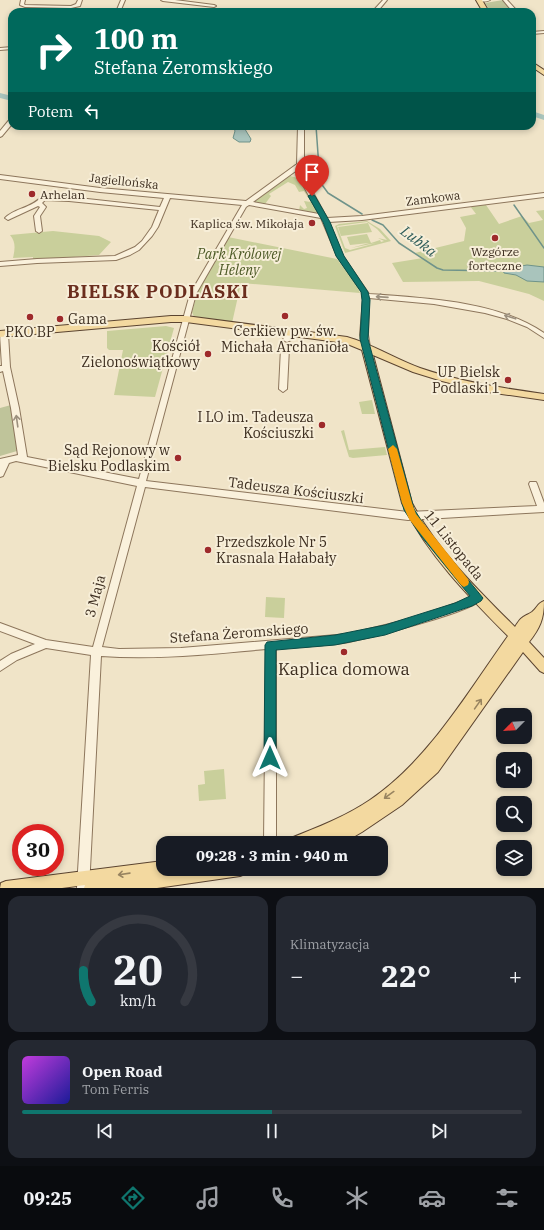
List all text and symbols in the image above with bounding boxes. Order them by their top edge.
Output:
text: 100 m [94,20,178,57]
icon: right [28,24,80,76]
text: Stefana Żeromskiego [94,56,273,79]
icon: left [81,100,103,122]
text: Potem [28,102,73,121]
pin [295,155,329,196]
icon: arrive [301,161,323,183]
street label: Jagiellońska [89,170,160,192]
place label: Arhelan [40,187,86,202]
street label: Zamkowa [405,187,462,209]
marker: Arhelan [27,189,37,199]
place label: Kaplica św. Mikołaja [190,216,304,231]
marker: Kaplica św. Mikołaja [307,218,317,228]
water label: Lubka [396,221,442,261]
marker: Wzgórze forteczne [490,233,500,243]
place label: Wzgórze forteczne [468,244,522,273]
park label: Park Królowej Heleny [196,245,283,279]
district label: BIELSK PODLASKI [67,280,249,303]
one-way arrow [376,294,389,301]
place label: Gama [68,310,107,328]
marker: Cerkiew pw. św. Michała Archanioła [280,311,290,321]
marker: PKO BP [25,312,35,322]
one-way arrow [505,313,517,321]
marker: Gama [55,314,65,324]
place label: Cerkiew pw. św. Michała Archanioła [221,322,349,356]
place label: PKO BP [5,323,55,341]
place label: Kościół Zielonoświątkowy [81,337,201,371]
marker: Kościół Zielonoświątkowy [203,349,213,359]
place label: UP Bielsk Podlaski 1 [432,363,501,397]
marker: UP Bielsk Podlaski 1 [503,375,513,385]
place label: I LO im. Tadeusza Kościuszki [197,408,314,442]
one-way arrow [13,415,21,428]
marker: I LO im. Tadeusza Kościuszki [317,420,327,430]
place label: Sąd Rejonowy w Bielsku Podlaskim [48,441,170,475]
marker: Sąd Rejonowy w Bielsku Podlaskim [173,453,183,463]
street label: Tadeusza Kościuszki [227,473,365,507]
street label: 11 Listopada [420,506,488,584]
place label: Przedszkole Nr 5 Krasnala Hałabały [216,533,337,567]
marker: Przedszkole Nr 5 Krasnala Hałabały [203,545,213,555]
street label: 3 Maja [81,572,109,619]
street label: Stefana Żeromskiego [169,619,309,647]
marker: Kaplica domowa [339,647,349,657]
place label: Kaplica domowa [278,658,410,680]
one-way arrow [474,698,482,709]
north arrow [496,708,532,744]
map controls [496,708,532,876]
position arrow [249,737,291,779]
button: sound [496,752,532,788]
one-way arrow [384,790,395,799]
button: search [496,796,532,832]
speed limit sign: 30 [12,824,64,876]
button: layers [496,840,532,876]
text: 09:28 · 3 min · 940 m [196,846,348,865]
one-way arrow [118,870,131,878]
text: Klimatyzacja [290,936,370,953]
text: 20 [113,942,163,996]
text: 22° [381,956,431,995]
text: − [290,961,303,990]
text: + [509,961,522,990]
text: km/h [120,991,156,1010]
text: Open Road [82,1062,162,1081]
text: Tom Ferris [82,1081,149,1098]
icon: previous [94,1120,116,1142]
icon: pause [261,1120,283,1142]
icon: next [428,1120,450,1142]
icon: directions [119,1184,147,1212]
icon: music [194,1184,222,1212]
icon: phone [268,1184,296,1212]
icon: climate [343,1184,371,1212]
icon: car [418,1184,446,1212]
icon: filters [493,1184,521,1212]
text: 09:25 [23,1187,72,1210]

